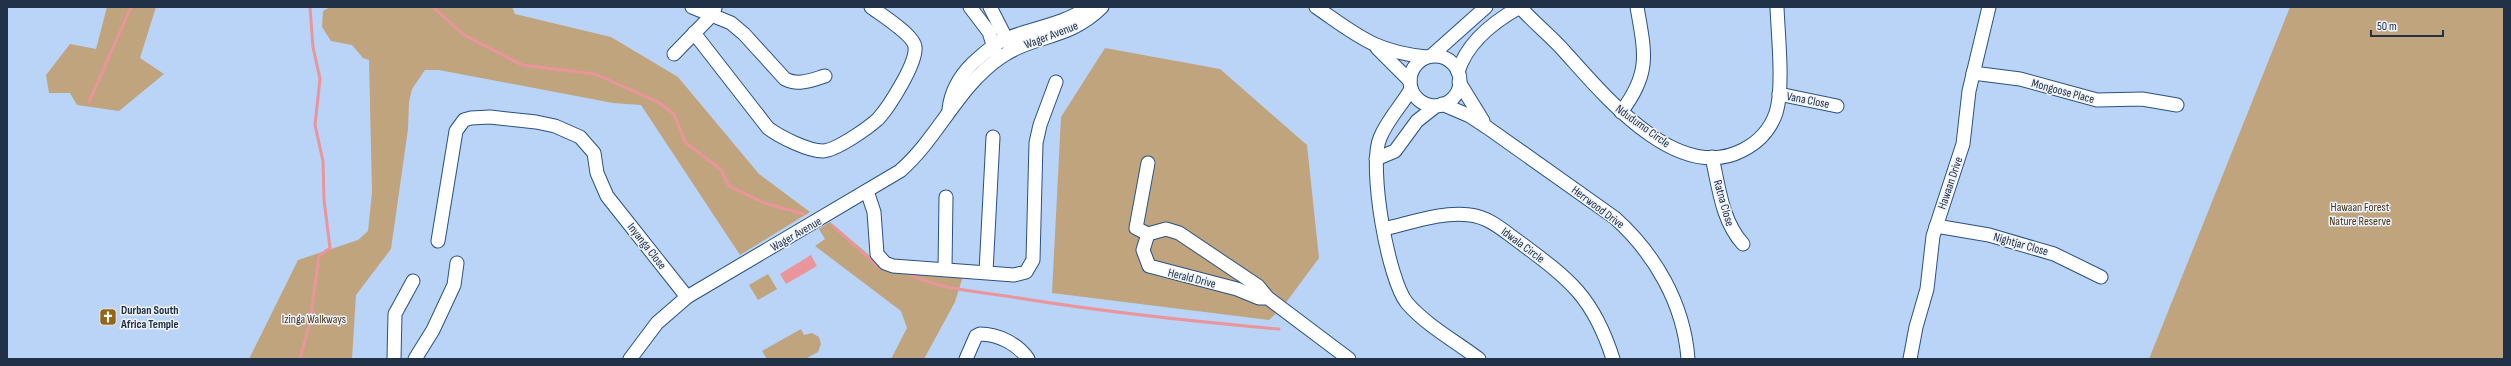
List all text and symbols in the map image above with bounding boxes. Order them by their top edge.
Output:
scale bar [2371,12,2443,38]
street label: Wager Avenue [1022,18,1080,53]
text: 50 m [2377,19,2397,34]
street label: Mongoose Place [2030,76,2096,107]
street label: Vana Close [1785,89,1831,112]
street label: Ndudumo Circle [1612,102,1673,151]
street label: Hawaan Drive [1935,155,1966,211]
street label: Ratna Close [1710,178,1737,228]
street label: Herrwood Drive [1568,183,1627,232]
park label: Hawaan Forest Nature Reserve [2329,200,2391,229]
street label: Wager Avenue [768,214,825,255]
street label: Inyanga Close [624,220,670,273]
street label: Idwala Circle [1498,224,1548,267]
street label: Nightjar Close [1992,230,2050,259]
street label: Herald Drive [1166,265,1218,292]
place label: Durban South Africa Temple [120,303,179,332]
church icon: Durban South Africa Temple [98,307,118,327]
park label: Izinga Walkways [282,312,346,327]

